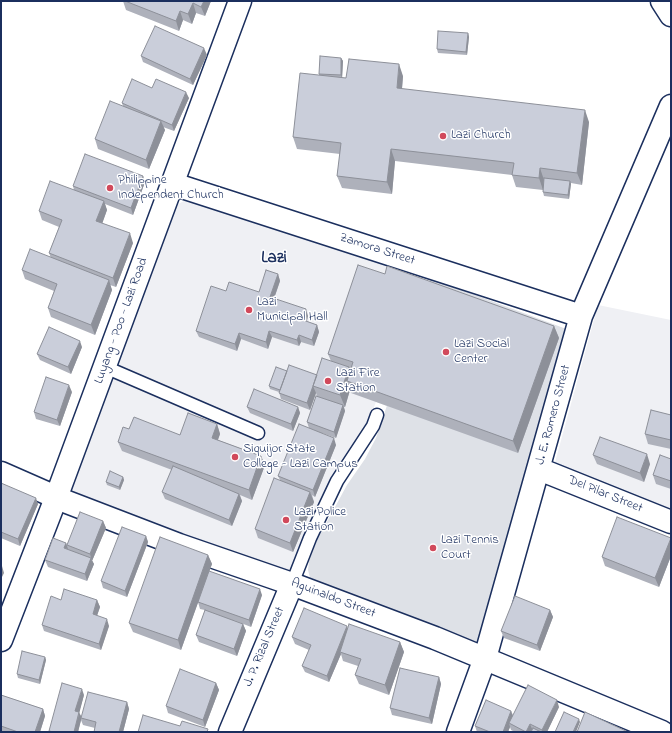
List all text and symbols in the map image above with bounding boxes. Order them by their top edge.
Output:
place label: Lazi Church [451,128,511,144]
marker: Lazi Church [438,131,448,141]
place label: Philippine Independent Church [118,173,224,204]
marker: Philippine Independent Church [105,183,115,193]
street label: Zamora Street [337,230,417,270]
district label: Lazi [261,249,287,269]
street label: Luyang - Poo - Lazi Road [92,256,152,386]
place label: Lazi Municipal Hall [257,295,328,326]
marker: Lazi Municipal Hall [244,305,254,315]
place label: Lazi Social Center [454,337,509,368]
marker: Lazi Social Center [441,347,451,357]
street label: J. E. Romero Street [533,363,575,467]
place label: Lazi Fire Station [336,366,379,397]
marker: Lazi Fire Station [323,376,333,386]
place label: Siquijor State College - Lazi Campus [243,442,358,473]
marker: Siquijor State College - Lazi Campus [230,452,240,462]
street label: Del Pilar Street [565,473,645,517]
place label: Lazi Police Station [294,505,346,536]
marker: Lazi Police Station [281,515,291,525]
place label: Lazi Tennis Court [441,533,499,564]
marker: Lazi Tennis Court [428,543,438,553]
street label: Aguinaldo Street [289,576,377,622]
street label: J. P. Rizal Street [241,605,289,689]

